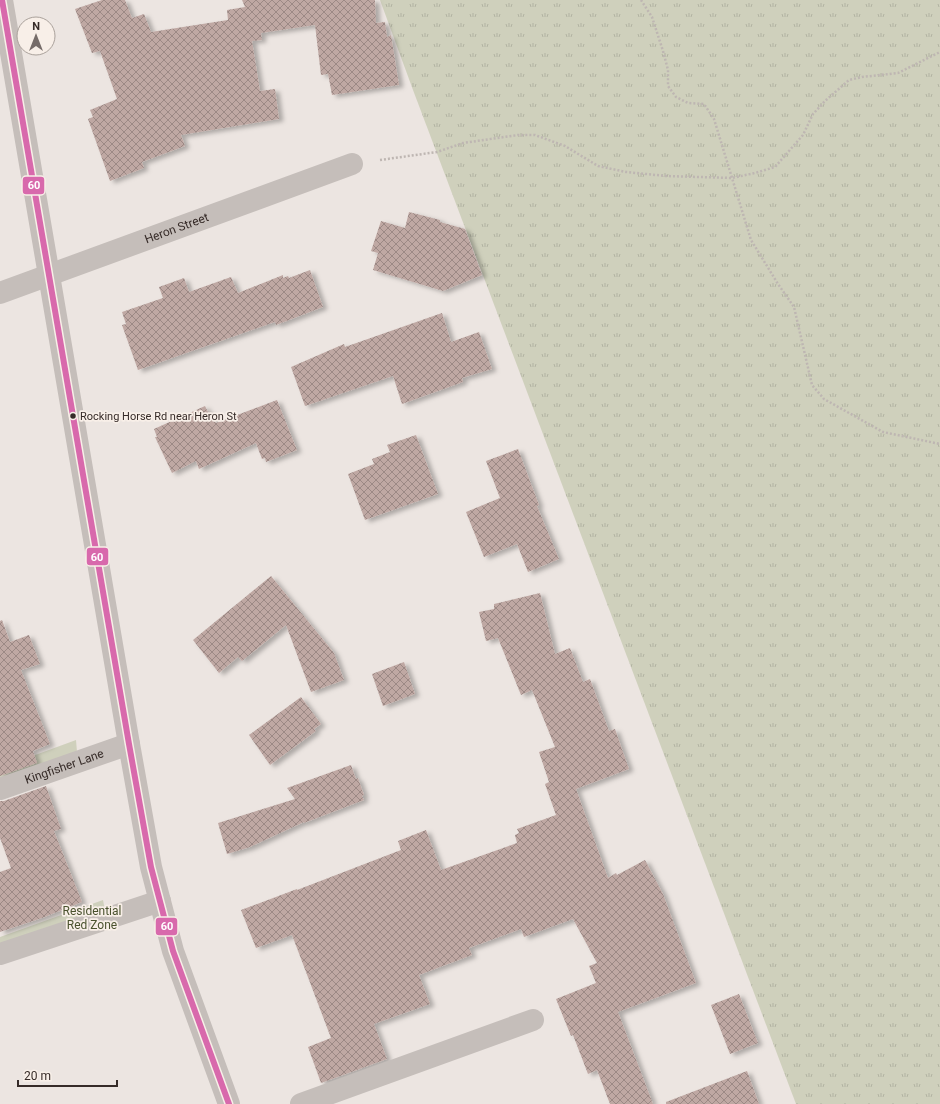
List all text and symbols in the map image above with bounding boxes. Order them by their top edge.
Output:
north arrow [16,16,56,56]
text: N [32,20,40,33]
line badge: 60 [22,176,45,195]
text: 60 [28,179,40,192]
street label: Heron Street [143,210,210,246]
place label: Rocking Horse Rd near Heron St [80,410,237,423]
marker: Rocking Horse Rd near Heron St [68,411,78,421]
line badge: 60 [86,547,109,566]
text: 60 [91,551,103,564]
street label: Kingfisher Lane [23,746,106,787]
park label: Residential Red Zone [63,904,121,932]
line badge: 60 [155,917,178,936]
text: 60 [161,920,173,933]
scale bar [18,1062,117,1088]
text: 20 m [24,1069,51,1083]

